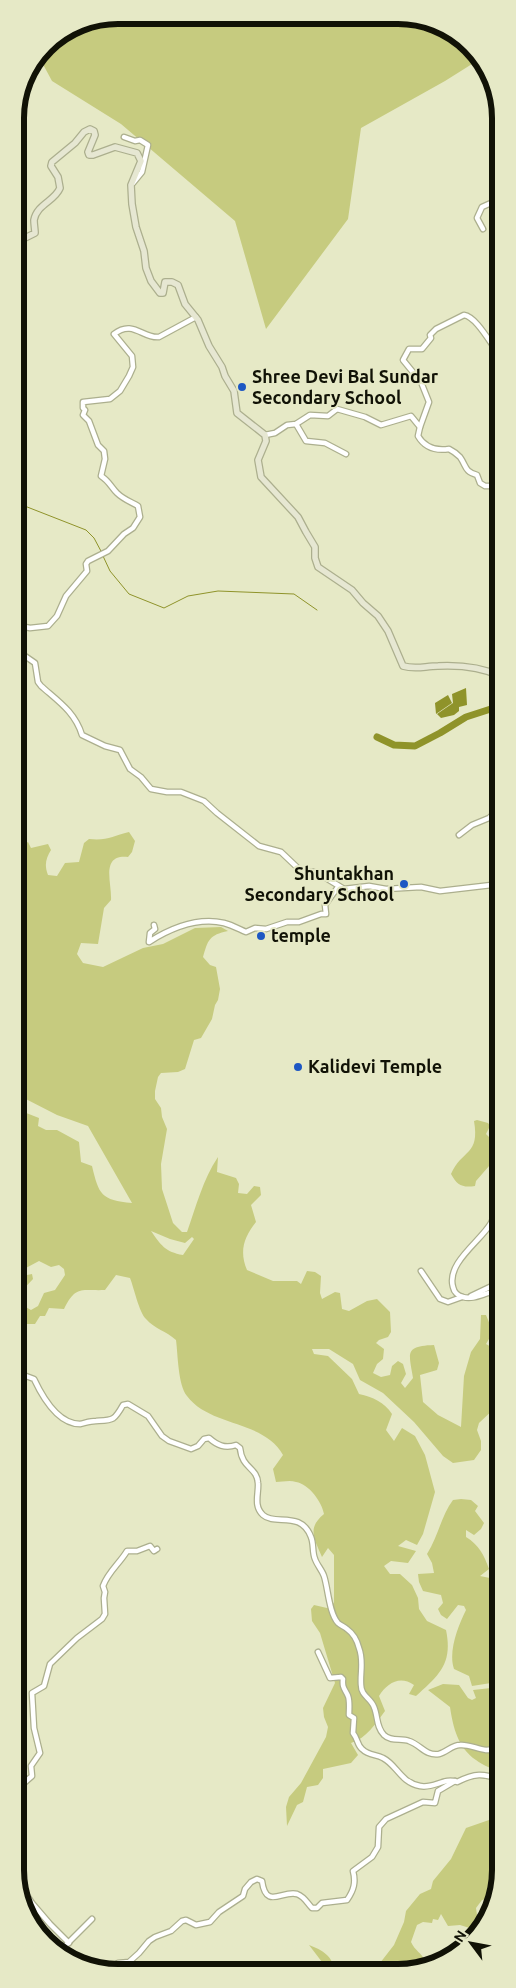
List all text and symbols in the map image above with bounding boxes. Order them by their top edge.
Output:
place label: Shree Devi Bal Sundar Secondary School [252,366,439,407]
marker: Shree Devi Bal Sundar Secondary School [236,381,248,393]
place label: Shuntakhan Secondary School [245,863,395,904]
marker: Shuntakhan Secondary School [398,878,410,890]
place label: temple [271,925,331,945]
marker: temple [255,930,267,942]
place label: Kalidevi Temple [308,1056,442,1076]
marker: Kalidevi Temple [292,1061,304,1073]
north arrow [446,1918,496,1968]
text: N [450,1927,470,1945]

